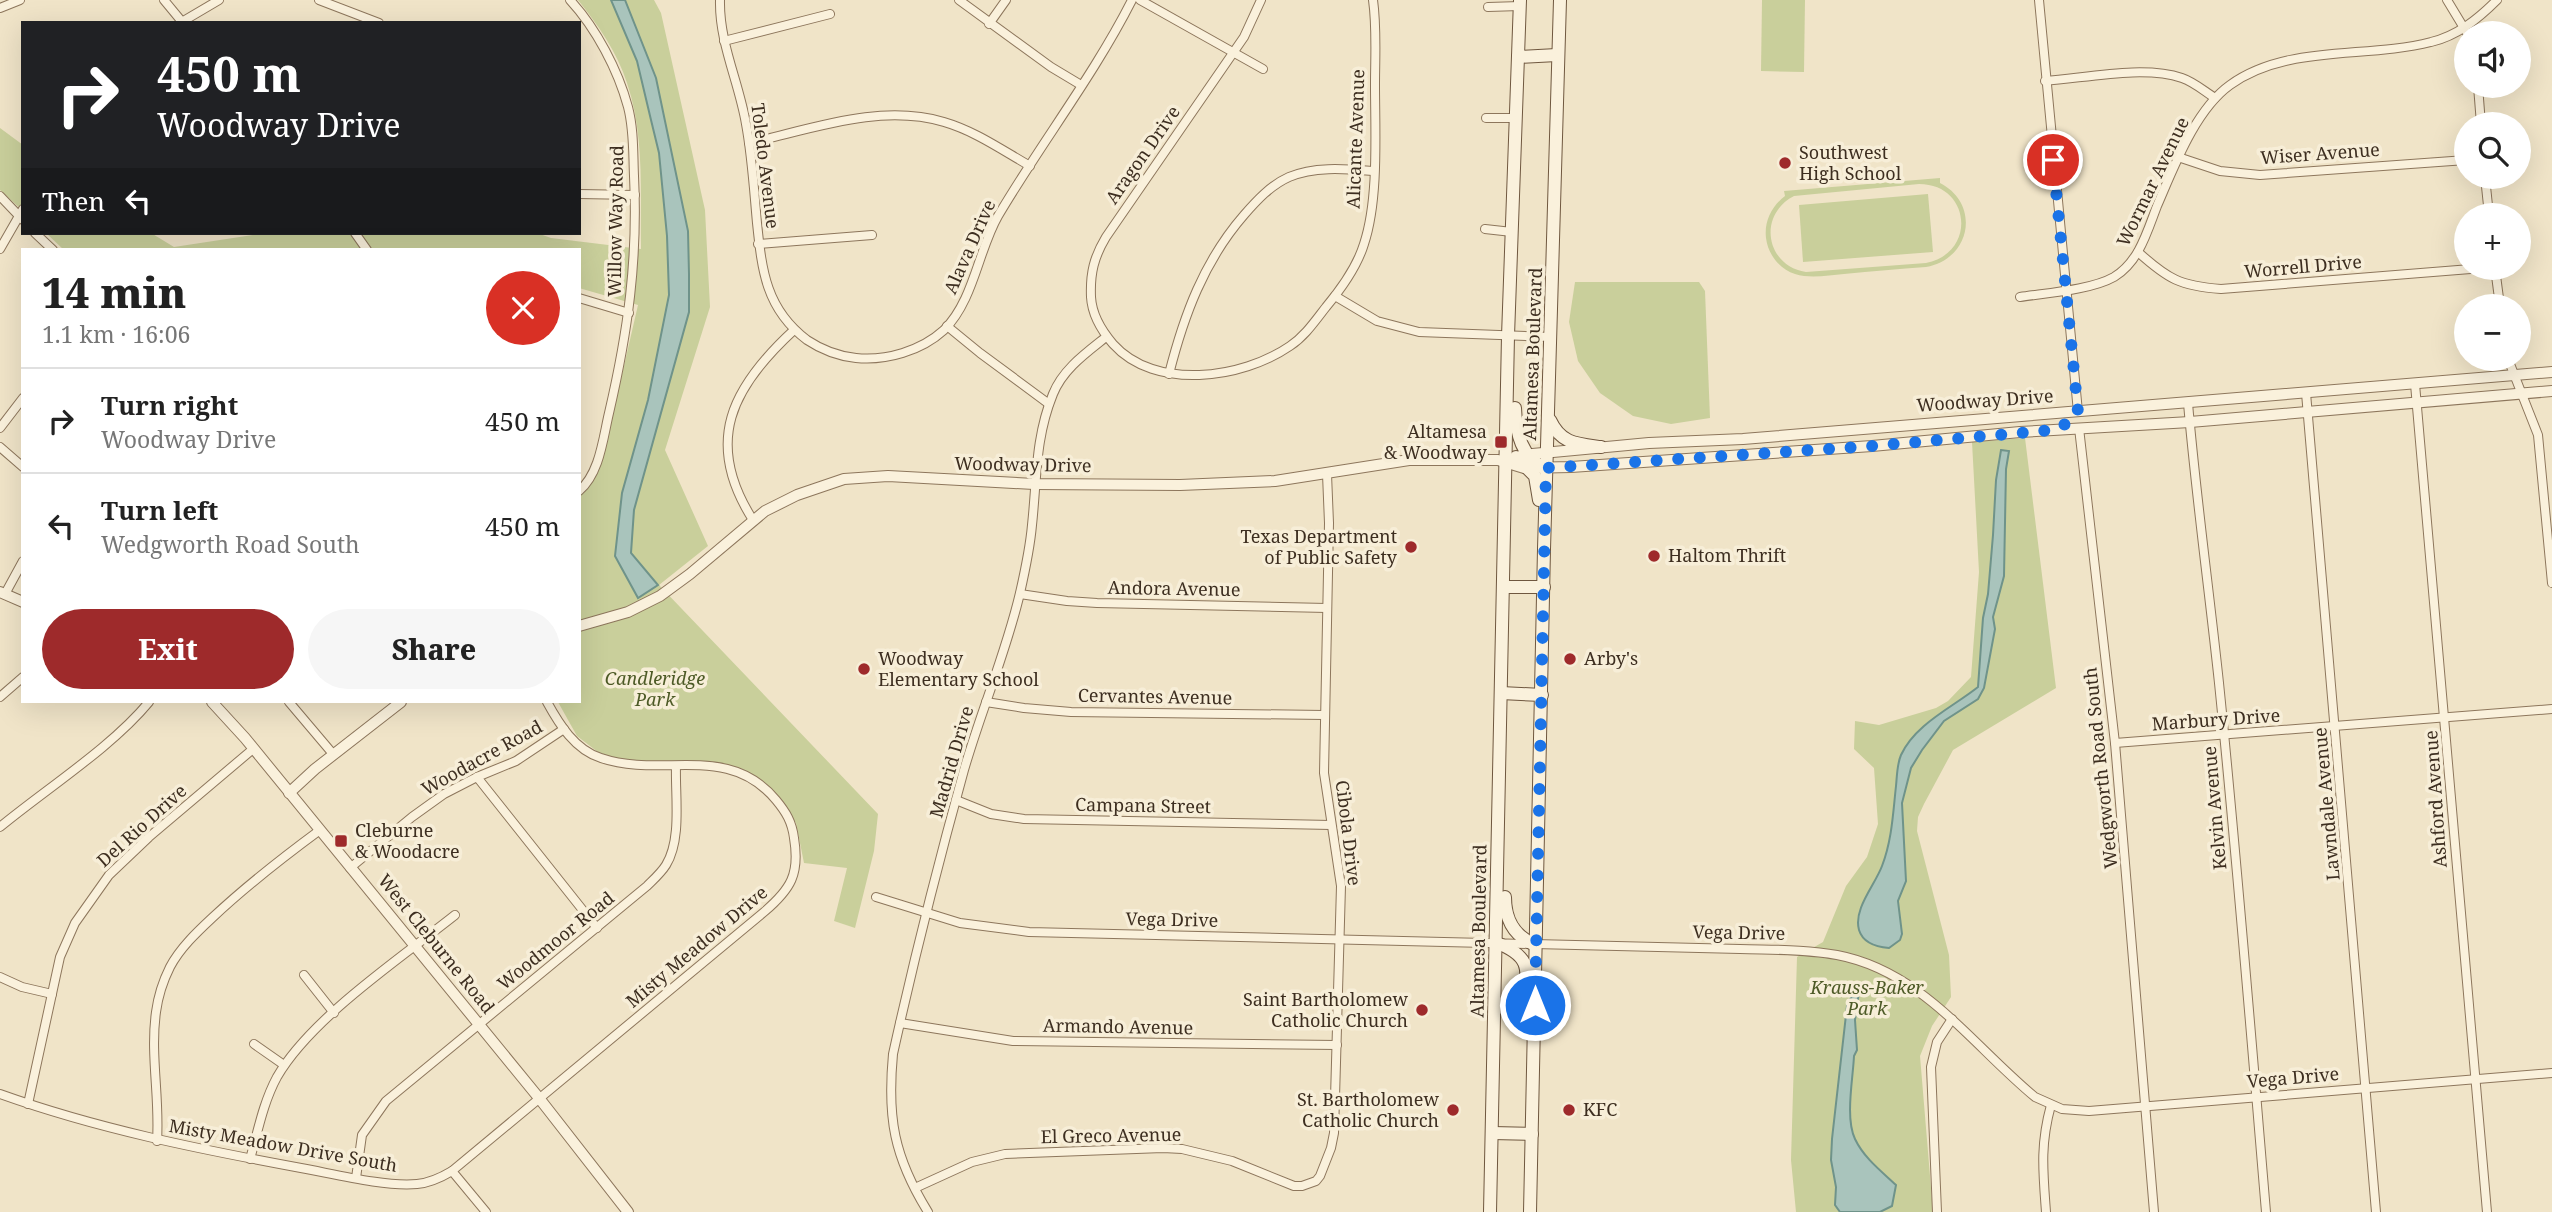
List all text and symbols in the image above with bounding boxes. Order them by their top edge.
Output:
map controls [2454,21,2531,371]
button: sound [2454,21,2531,98]
text: 450 m [157,40,301,106]
icon: right [42,49,133,140]
street label: Alicante Avenue [1341,69,1369,209]
street label: Aragon Drive [1099,101,1185,208]
street label: Toledo Avenue [746,102,786,230]
text: Woodway Drive [157,103,401,146]
button: search [2454,112,2531,189]
street label: Wormar Avenue [2110,113,2194,250]
pin [2023,130,2083,190]
street label: Wiser Avenue [2259,137,2381,169]
place label: Southwest High School [1799,140,1902,185]
icon: arrive [2034,141,2072,179]
street label: Willow Way Road [602,145,628,297]
marker: Southwest High School [1777,155,1793,171]
icon: left [119,182,157,220]
text: Then [42,183,105,219]
street label: Alava Drive [938,196,1001,298]
button: + [2454,203,2531,280]
street label: Worrell Drive [2243,249,2363,283]
text: 14 min [42,263,186,320]
street label: Altamesa Boulevard [1517,267,1547,441]
button: close [486,271,560,345]
button: − [2454,294,2531,371]
text: 1.1 km · 16:06 [42,318,190,350]
street label: Woodway Drive [1916,383,2054,417]
text: Turn right [101,387,238,423]
icon: right [42,402,80,440]
text: 450 m [485,403,560,439]
place label: Altamesa & Woodway [1384,419,1488,464]
text: Woodway Drive [101,423,276,455]
marker: Altamesa & Woodway [1493,434,1509,450]
street label: Woodway Drive [954,451,1092,477]
text: Turn left [101,492,218,528]
icon: left [42,507,80,545]
text: 450 m [485,508,560,544]
place label: Texas Department of Public Safety [1241,524,1398,569]
text: Wedgworth Road South [101,528,360,560]
marker: Texas Department of Public Safety [1403,539,1419,555]
place label: Haltom Thrift [1668,543,1786,567]
marker: Haltom Thrift [1646,548,1662,564]
street label: Andora Avenue [1107,575,1241,601]
button: Exit [42,609,294,689]
button: Share [308,609,560,689]
place label: Woodway Elementary School [878,646,1039,691]
place label: Arby's [1584,646,1638,670]
marker: Arby's [1562,651,1578,667]
marker: Woodway Elementary School [856,661,872,677]
park label: Candleridge Park [605,666,705,711]
street label: Wedgworth Road South [2077,666,2123,870]
street label: Cervantes Avenue [1078,683,1232,709]
street label: Madrid Drive [924,703,978,821]
street label: Marbury Drive [2151,703,2281,735]
street label: Woodacre Road [417,714,546,800]
street label: Lawndale Avenue [2307,726,2345,882]
street label: Ashford Avenue [2418,729,2452,869]
street label: Kelvin Avenue [2197,745,2231,871]
street label: Del Rio Drive [91,779,191,872]
street label: Cibola Drive [1331,779,1367,887]
street label: Campana Street [1075,792,1211,818]
place label: Cleburne & Woodacre [355,818,460,863]
marker: Cleburne & Woodacre [333,833,349,849]
street label: Altamesa Boulevard [1464,844,1492,1018]
street label: West Cleburne Road [373,869,501,1018]
street label: Misty Meadow Drive [621,880,772,1013]
street label: Woodmoor Road [492,886,619,995]
street label: Vega Drive [1126,906,1219,932]
street label: Vega Drive [1693,919,1786,945]
position arrow [1498,968,1572,1042]
park label: Krauss-Baker Park [1809,975,1924,1020]
place label: Saint Bartholomew Catholic Church [1243,987,1408,1032]
marker: Saint Bartholomew Catholic Church [1414,1002,1430,1018]
street label: Armando Avenue [1043,1013,1193,1039]
street label: Vega Drive [2246,1061,2340,1093]
place label: St. Bartholomew Catholic Church [1297,1087,1439,1132]
place label: KFC [1583,1097,1617,1121]
marker: St. Bartholomew Catholic Church [1445,1102,1461,1118]
marker: KFC [1561,1102,1577,1118]
street label: Misty Meadow Drive South [167,1113,399,1177]
street label: El Greco Avenue [1040,1122,1182,1148]

